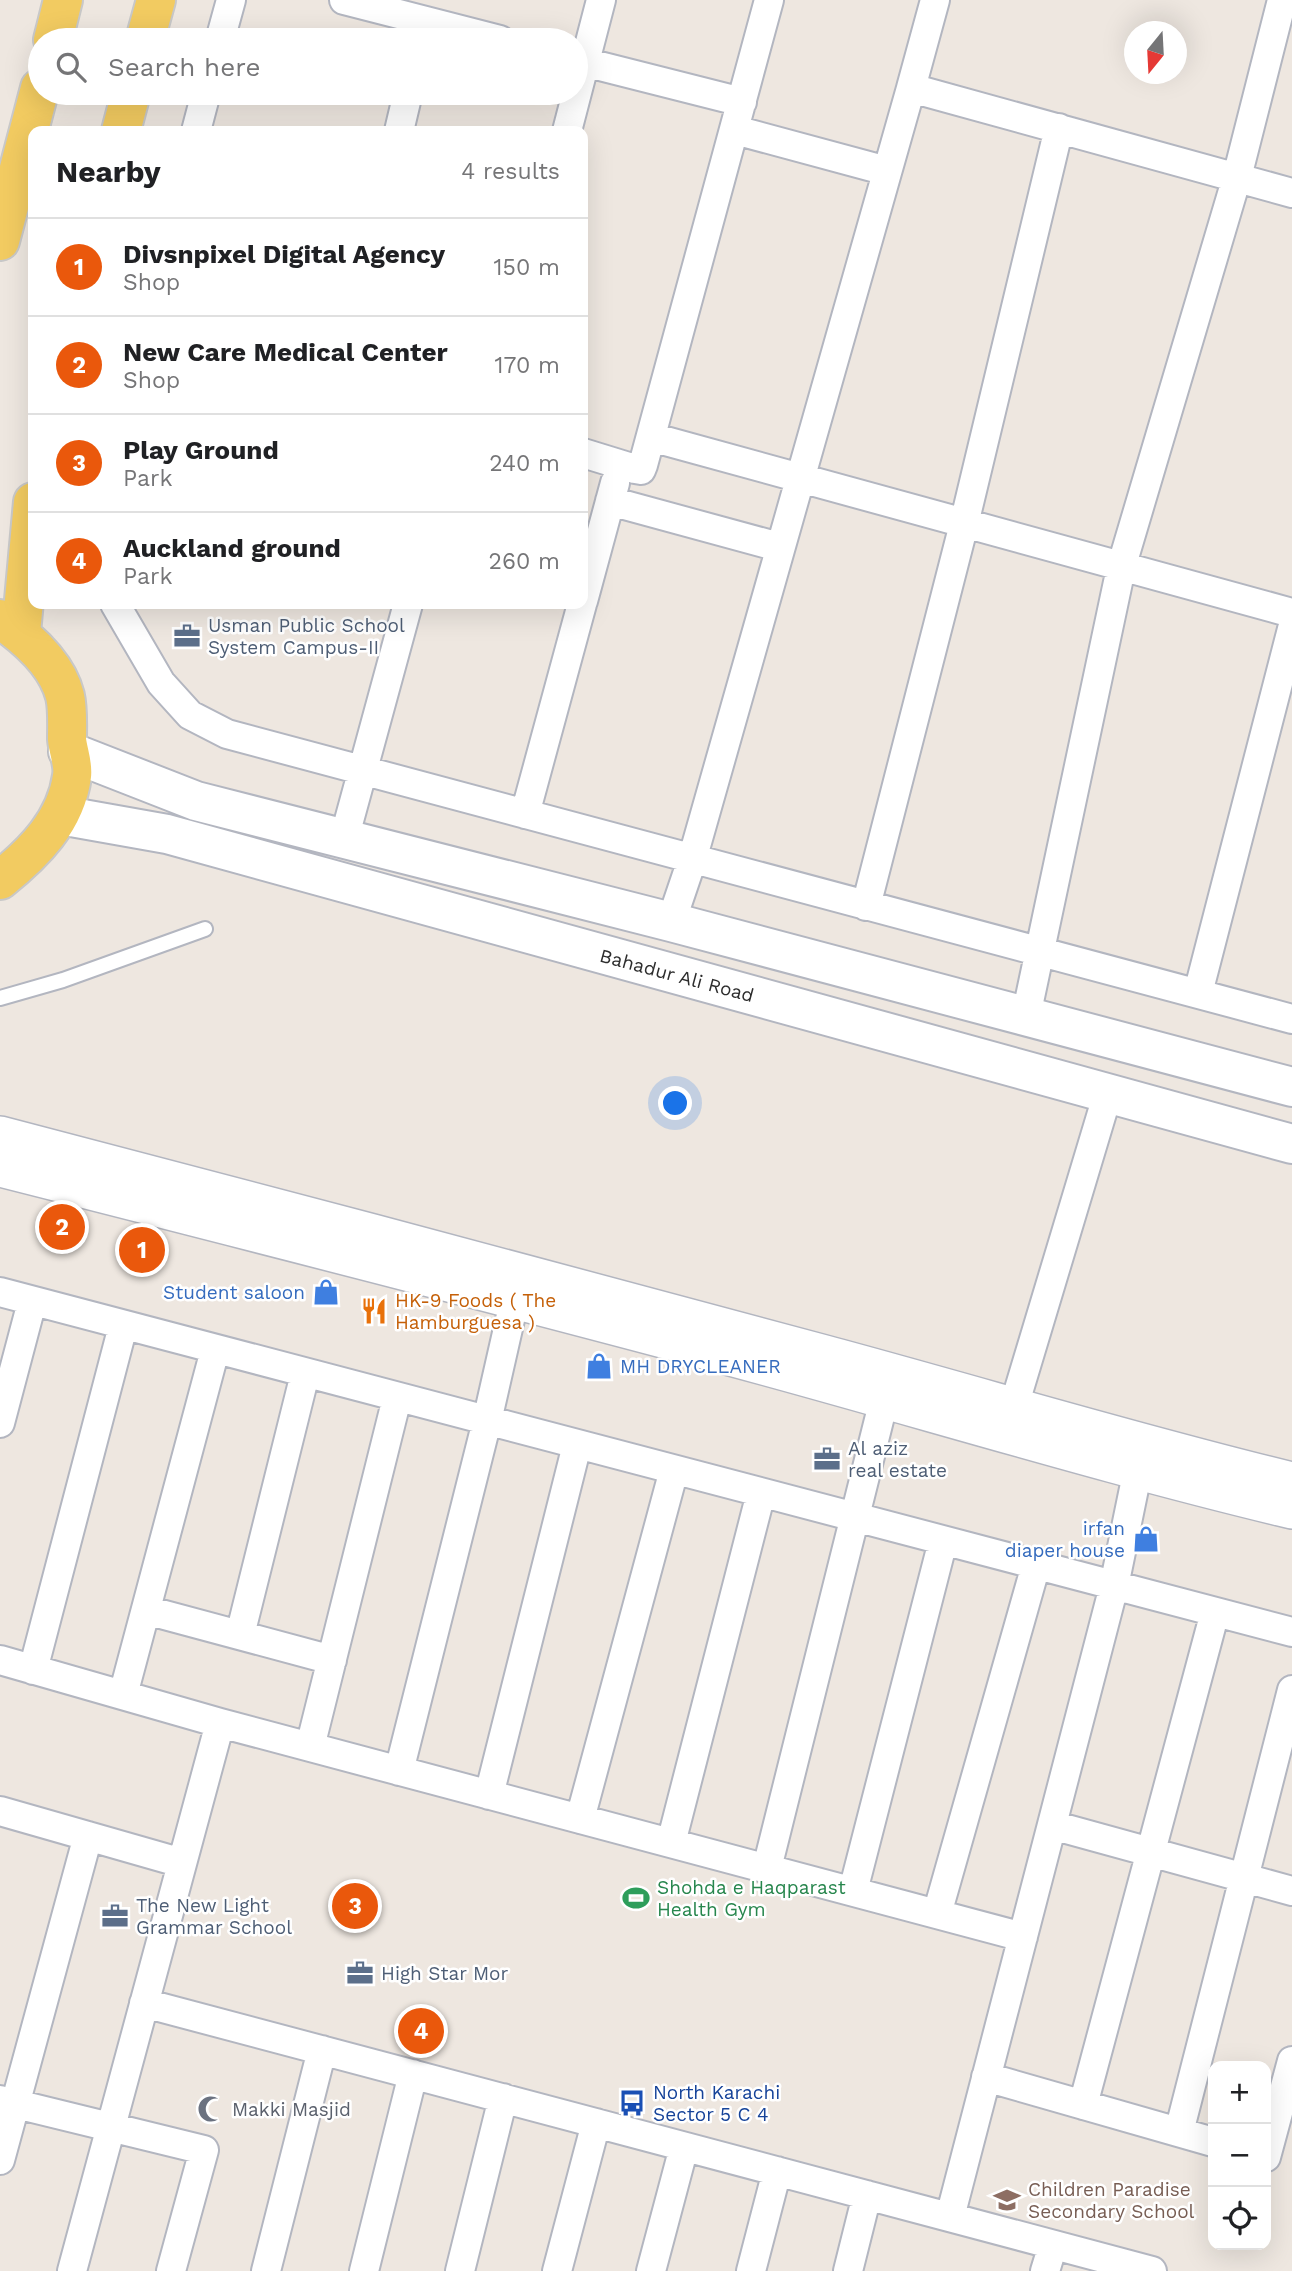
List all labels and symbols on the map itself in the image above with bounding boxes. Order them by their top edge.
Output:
north arrow [1124,21,1187,84]
place label: Usman Public School System Campus-II [208,614,405,659]
office icon: Usman Public School System Campus-II [172,621,202,651]
street label: Bahadur Ali Road [597,944,756,1007]
your location [658,1086,692,1120]
pin: 2 [39,1201,85,1253]
pin: 1 [119,1224,165,1276]
shop icon: Student saloon [311,1277,341,1307]
place label: Student saloon [163,1281,305,1304]
place label: HK-9 Foods ( The Hamburguesa ) [395,1289,556,1334]
restaurant icon: HK-9 Foods ( The Hamburguesa ) [359,1296,389,1326]
shop icon: MH DRYCLEANER [584,1351,614,1381]
place label: MH DRYCLEANER [620,1355,781,1378]
place label: Al aziz real estate [848,1437,947,1482]
office icon: Al aziz real estate [812,1444,842,1474]
place label: irfan diaper house [1005,1517,1125,1562]
shop icon: irfan diaper house [1131,1524,1161,1554]
place label: Shohda e Haqparast Health Gym [657,1876,846,1921]
pin: 3 [332,1880,378,1932]
sports icon: Shohda e Haqparast Health Gym [621,1883,651,1913]
place label: The New Light Grammar School [136,1894,292,1939]
office icon: The New Light Grammar School [100,1901,130,1931]
office icon: High Star Mor [345,1958,375,1988]
place label: High Star Mor [381,1962,509,1985]
pin: 4 [398,2005,444,2057]
place label: North Karachi Sector 5 C 4 [653,2081,780,2126]
bus stop icon: North Karachi Sector 5 C 4 [617,2088,647,2118]
mosque icon: Makki Masjid [196,2094,226,2124]
place label: Makki Masjid [232,2098,351,2121]
place label: Children Paradise Secondary School [1028,2178,1195,2223]
school or university icon: Children Paradise Secondary School [992,2185,1022,2215]

